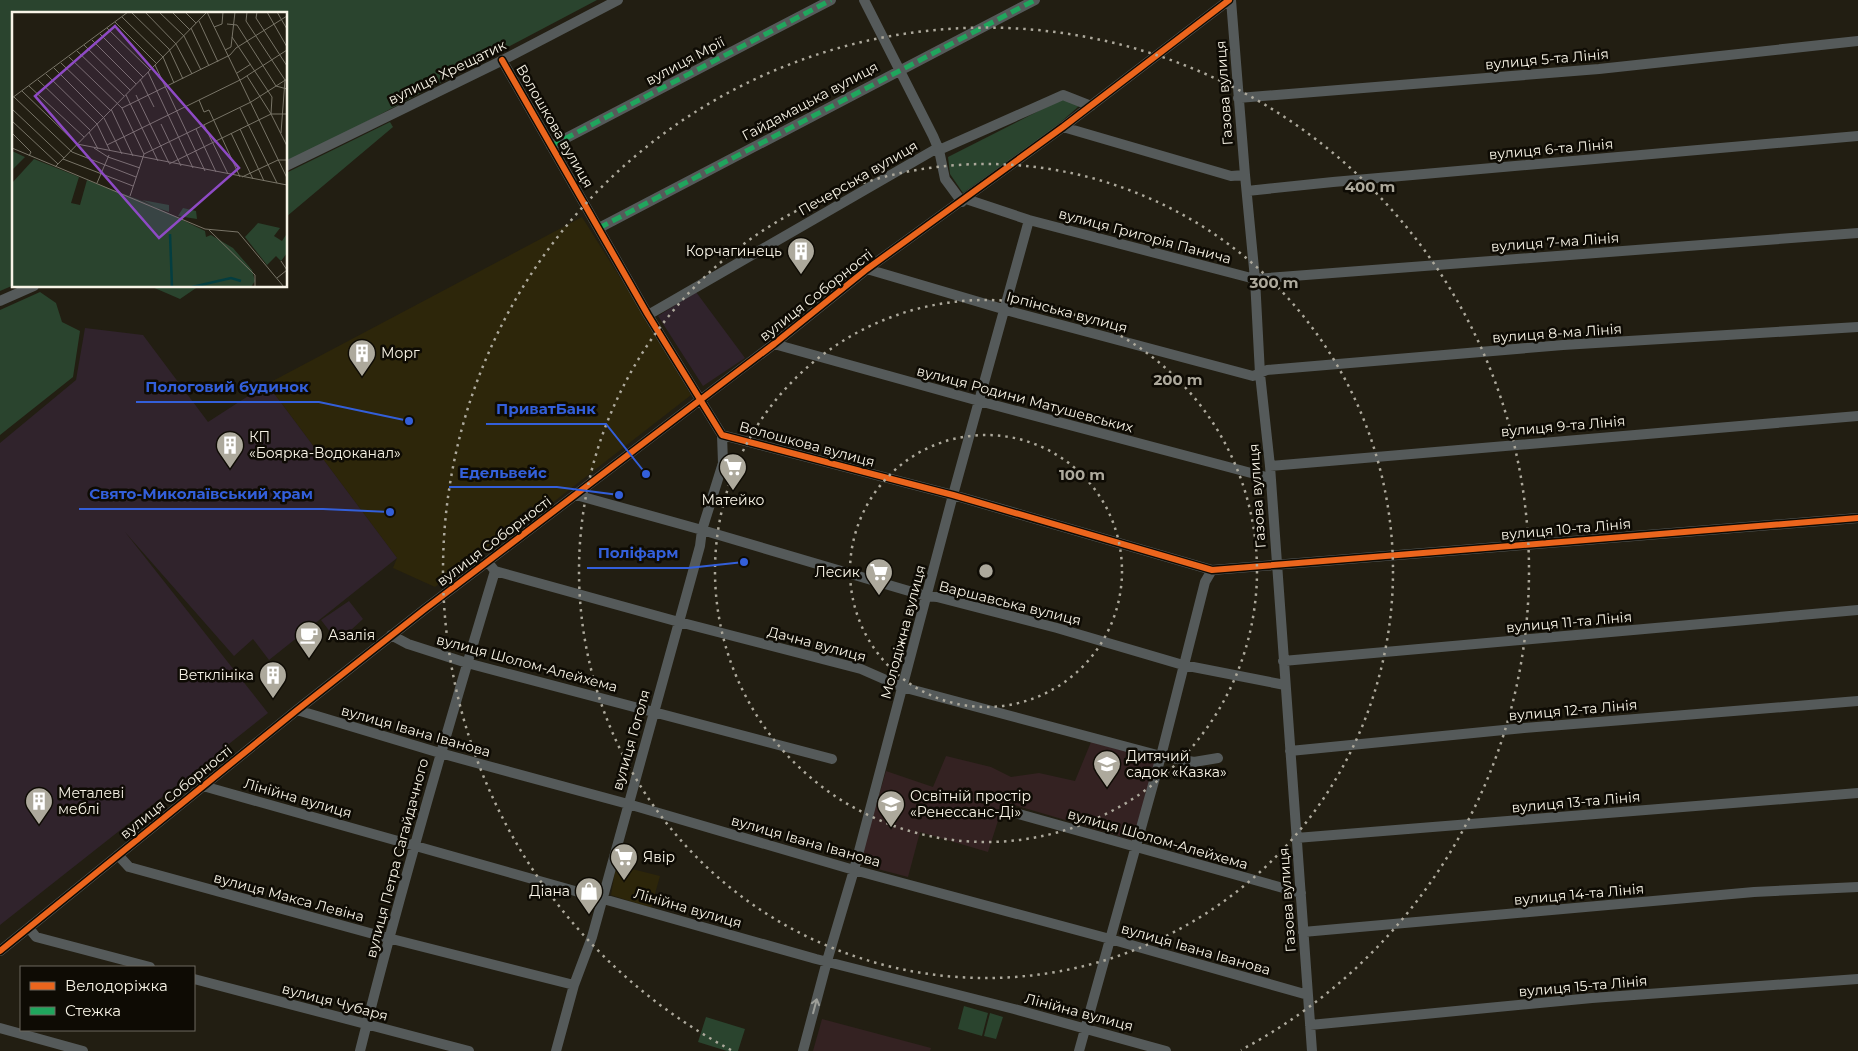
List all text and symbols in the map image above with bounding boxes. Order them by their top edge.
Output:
inset map [12,12,288,288]
street label: вулиця Мрії [642,33,728,89]
street label: вулиця Хрещатик [385,36,509,108]
street label: Газова вулиця [1211,40,1237,146]
street label: вулиця 5-та Лінія [1484,45,1610,73]
street label: Гайдамацька вулиця [739,57,881,145]
street label: Волошкова вулиця [512,61,598,191]
street label: вулиця 6-та Лінія [1488,135,1614,163]
street label: Печерська вулиця [795,136,921,220]
text: 400 m [1345,177,1395,196]
street label: вулиця Григорія Панича [1057,204,1233,268]
street label: вулиця 7-ма Лінія [1490,229,1620,255]
building icon: Корчагинець [786,236,816,275]
place label: Корчагинець [686,242,782,260]
street label: вулиця Соборності [756,245,876,345]
text: 300 m [1248,273,1299,292]
street label: Ірпінська вулиця [1004,287,1130,337]
street label: вулиця 8-ма Лінія [1492,319,1622,347]
building icon: Морг [347,338,377,377]
place label: Морг [381,344,420,362]
street label: вулиця Родини Матушевських [915,361,1136,437]
text: 200 m [1153,370,1203,389]
callout: Пологовий будинок [136,372,319,402]
text: Пологовий будинок [145,377,309,396]
callout: ПриватБанк [486,394,606,424]
text: ПриватБанк [496,399,596,418]
street label: вулиця 9-та Лінія [1500,412,1626,440]
street label: Волошкова вулиця [737,417,877,471]
place label: КП «Боярка-Водоканал» [249,428,401,462]
building icon: КП «Боярка-Водоканал» [215,430,245,469]
street label: Газова вулиця [1244,443,1270,549]
supermarket icon: Матейко [718,452,748,491]
callout: Едельвейс [449,457,557,487]
text: Едельвейс [459,463,547,482]
text: 100 m [1059,465,1105,484]
callout: Свято-Миколаївський храм [79,479,323,509]
text: Свято-Миколаївський храм [89,484,313,503]
place label: Матейко [701,491,765,509]
street label: вулиця Соборності [433,492,555,590]
street label: вулиця 10-та Лінія [1500,514,1632,544]
callout: Поліфарм [587,538,688,568]
text: Поліфарм [598,543,678,562]
supermarket icon: Лесик [864,557,894,596]
centre of rings [977,562,995,580]
place label: Лесик [815,563,860,581]
street label: Молодіжна вулиця [876,563,930,701]
street label: Варшавська вулиця [937,577,1083,629]
street label: вулиця 11-та Лінія [1505,608,1633,636]
cafe icon: Азалія [294,620,324,659]
street label: Дачна вулиця [766,622,868,666]
place label: Азалія [328,626,375,644]
street label: вулиця Шолом-Алейхема [434,630,620,696]
building icon: Ветклініка [258,660,288,699]
place label: Ветклініка [178,666,254,684]
street label: вулиця Гоголя [608,688,654,792]
street label: вулиця 12-та Лінія [1508,695,1638,725]
street label: вулиця Івана Іванова [339,701,493,761]
street label: вулиця Соборності [116,741,236,843]
place label: Дитячий садок «Казка» [1126,747,1227,781]
school or university icon: Дитячий садок «Казка» [1092,749,1122,788]
street label: вулиця Петра Сагайдачного [362,756,432,960]
street label: Лінійна вулиця [242,774,354,822]
place label: Металеві меблі [58,784,124,818]
building icon: Металеві меблі [24,786,54,825]
place label: Освітній простір «Ренессанс-Ді» [910,787,1031,821]
street label: вулиця 13-та Лінія [1511,787,1641,817]
school or university icon: Освітній простір «Ренессанс-Ді» [876,789,906,828]
street label: вулиця Шолом-Алейхема [1066,805,1250,873]
street label: вулиця Івана Іванова [729,811,883,871]
supermarket icon: Явір [609,842,639,881]
street label: Газова вулиця [1274,847,1300,953]
place label: Явір [643,848,675,866]
street label: вулиця Макса Левіна [212,868,366,926]
shop icon: Діана [574,876,604,915]
street label: вулиця 14-та Лінія [1513,879,1645,909]
place label: Діана [529,882,570,900]
street label: Лінійна вулиця [632,884,744,932]
street label: вулиця Івана Іванова [1119,919,1273,979]
legend [20,966,195,1031]
street label: вулиця 15-та Лінія [1518,971,1648,1001]
text: Велодоріжка [65,976,168,995]
street label: вулиця Чубаря [280,979,390,1025]
street label: Лінійна вулиця [1023,989,1135,1035]
one-way arrow [811,998,820,1014]
text: Стежка [65,1001,121,1020]

